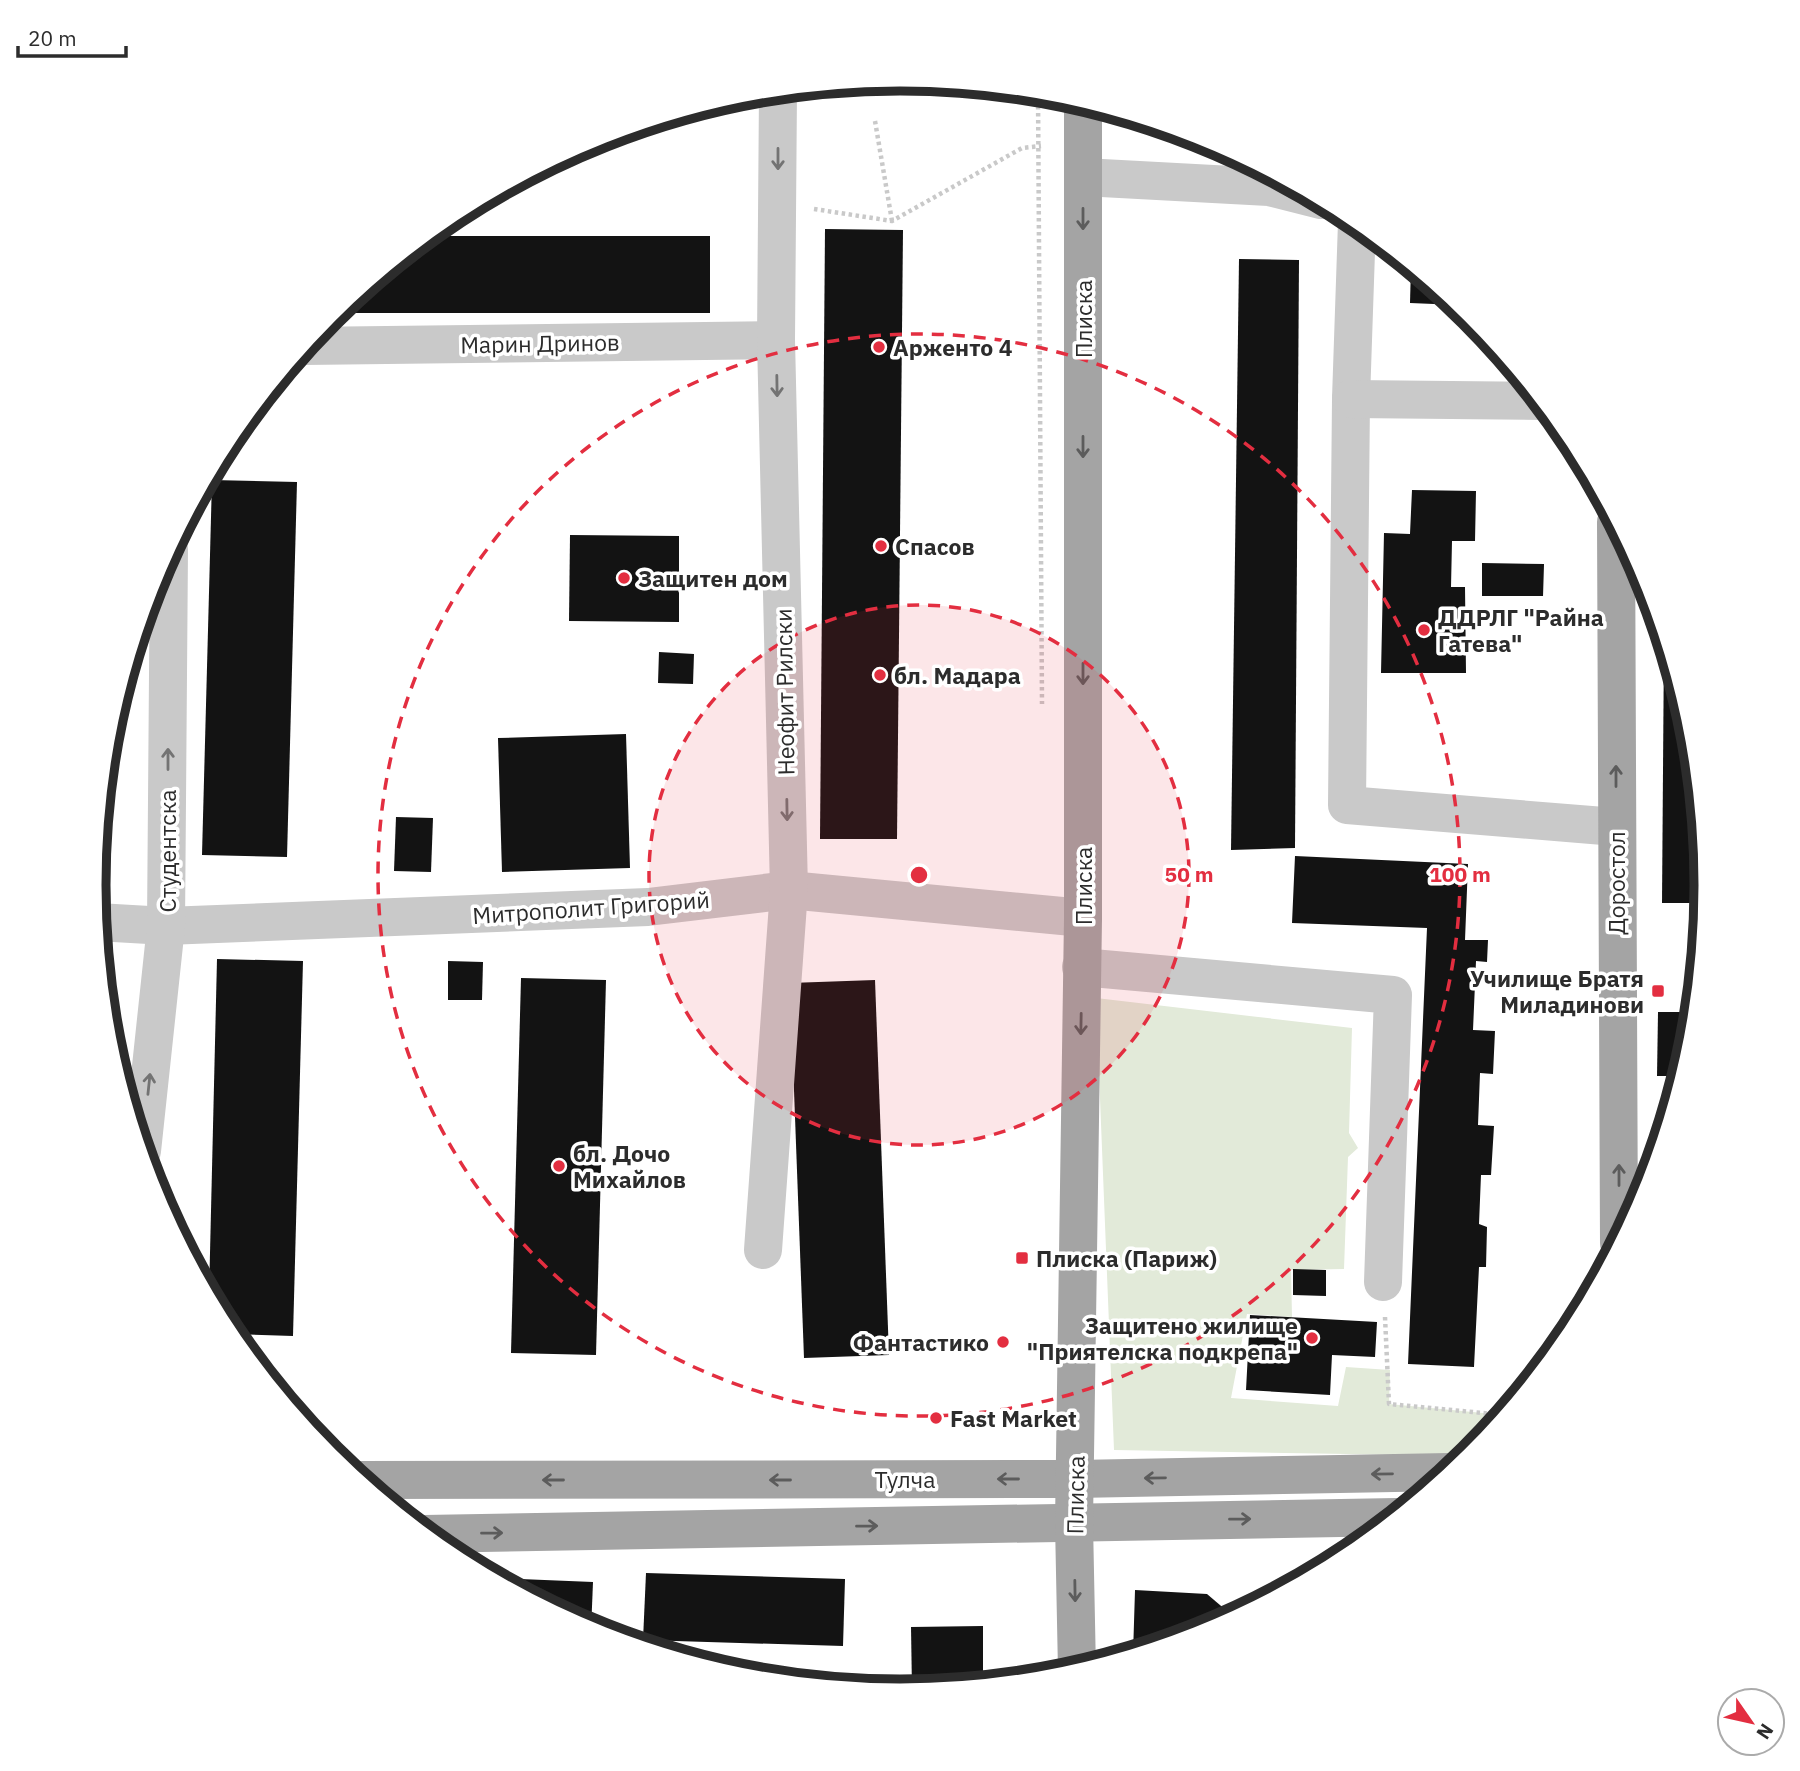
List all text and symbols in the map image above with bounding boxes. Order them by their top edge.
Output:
scale bar [18,14,126,58]
text: 20 m [28,24,77,52]
one-way arrow [771,147,784,170]
one-way arrow [1076,207,1090,230]
street label: Плиска [1068,280,1098,358]
street label: Марин Дринов [460,327,620,359]
place label: Арженто 4 [893,332,1013,362]
marker: Арженто 4 [871,339,887,355]
one-way arrow [771,375,784,398]
one-way arrow [1076,435,1090,458]
place label: Спасов [895,531,975,561]
marker: Спасов [873,538,889,554]
place label: Защитен дом [638,563,788,593]
marker: Защитен дом [616,570,632,586]
place label: ДДРЛГ "Райна Гатева" [1438,602,1604,658]
street label: Неофит Рилски [768,608,800,776]
marker: ДДРЛГ "Райна Гатева" [1416,622,1432,638]
place label: бл. Мадара [894,660,1021,690]
one-way arrow [1076,662,1090,685]
marker: бл. Мадара [872,667,888,683]
one-way arrow [161,748,175,771]
one-way arrow [1609,765,1623,788]
street label: Студентска [152,789,182,913]
one-way arrow [781,798,794,821]
street label: Доростол [1601,831,1631,935]
street label: Плиска [1068,847,1098,925]
text: 50 m [1165,860,1213,888]
text: 100 m [1429,860,1491,888]
centre of rings [907,863,931,887]
street label: Митрополит Григорий [471,884,711,930]
place label: Училище Братя Миладинови [1470,963,1644,1019]
marker: Училище Братя Миладинови [1650,983,1666,999]
one-way arrow [1074,1012,1088,1035]
one-way arrow [143,1073,156,1095]
place label: бл. Дочо Михайлов [573,1138,686,1194]
marker: бл. Дочо Михайлов [551,1158,567,1174]
one-way arrow [1612,1164,1626,1187]
place label: Плиска (Париж) [1036,1243,1217,1273]
marker: Плиска (Париж) [1014,1250,1030,1266]
place label: Защитено жилище "Приятелска подкрепа" [1027,1310,1298,1366]
place label: Фантастико [853,1327,989,1357]
marker: Защитено жилище "Приятелска подкрепа" [1304,1330,1320,1346]
marker: Фантастико [995,1334,1011,1350]
place label: Fast Market [950,1403,1077,1433]
marker: Fast Market [928,1410,944,1426]
street label: Плиска [1059,1455,1091,1535]
street label: Тулча [875,1464,936,1494]
one-way arrow [1371,1467,1394,1481]
one-way arrow [1143,1471,1166,1485]
one-way arrow [996,1472,1019,1486]
one-way arrow [541,1473,564,1487]
one-way arrow [769,1473,792,1487]
one-way arrow [1228,1513,1251,1526]
one-way arrow [855,1520,878,1533]
one-way arrow [481,1526,504,1539]
one-way arrow [1068,1580,1082,1603]
north arrow [1716,1687,1786,1757]
text: N [1751,1719,1779,1744]

